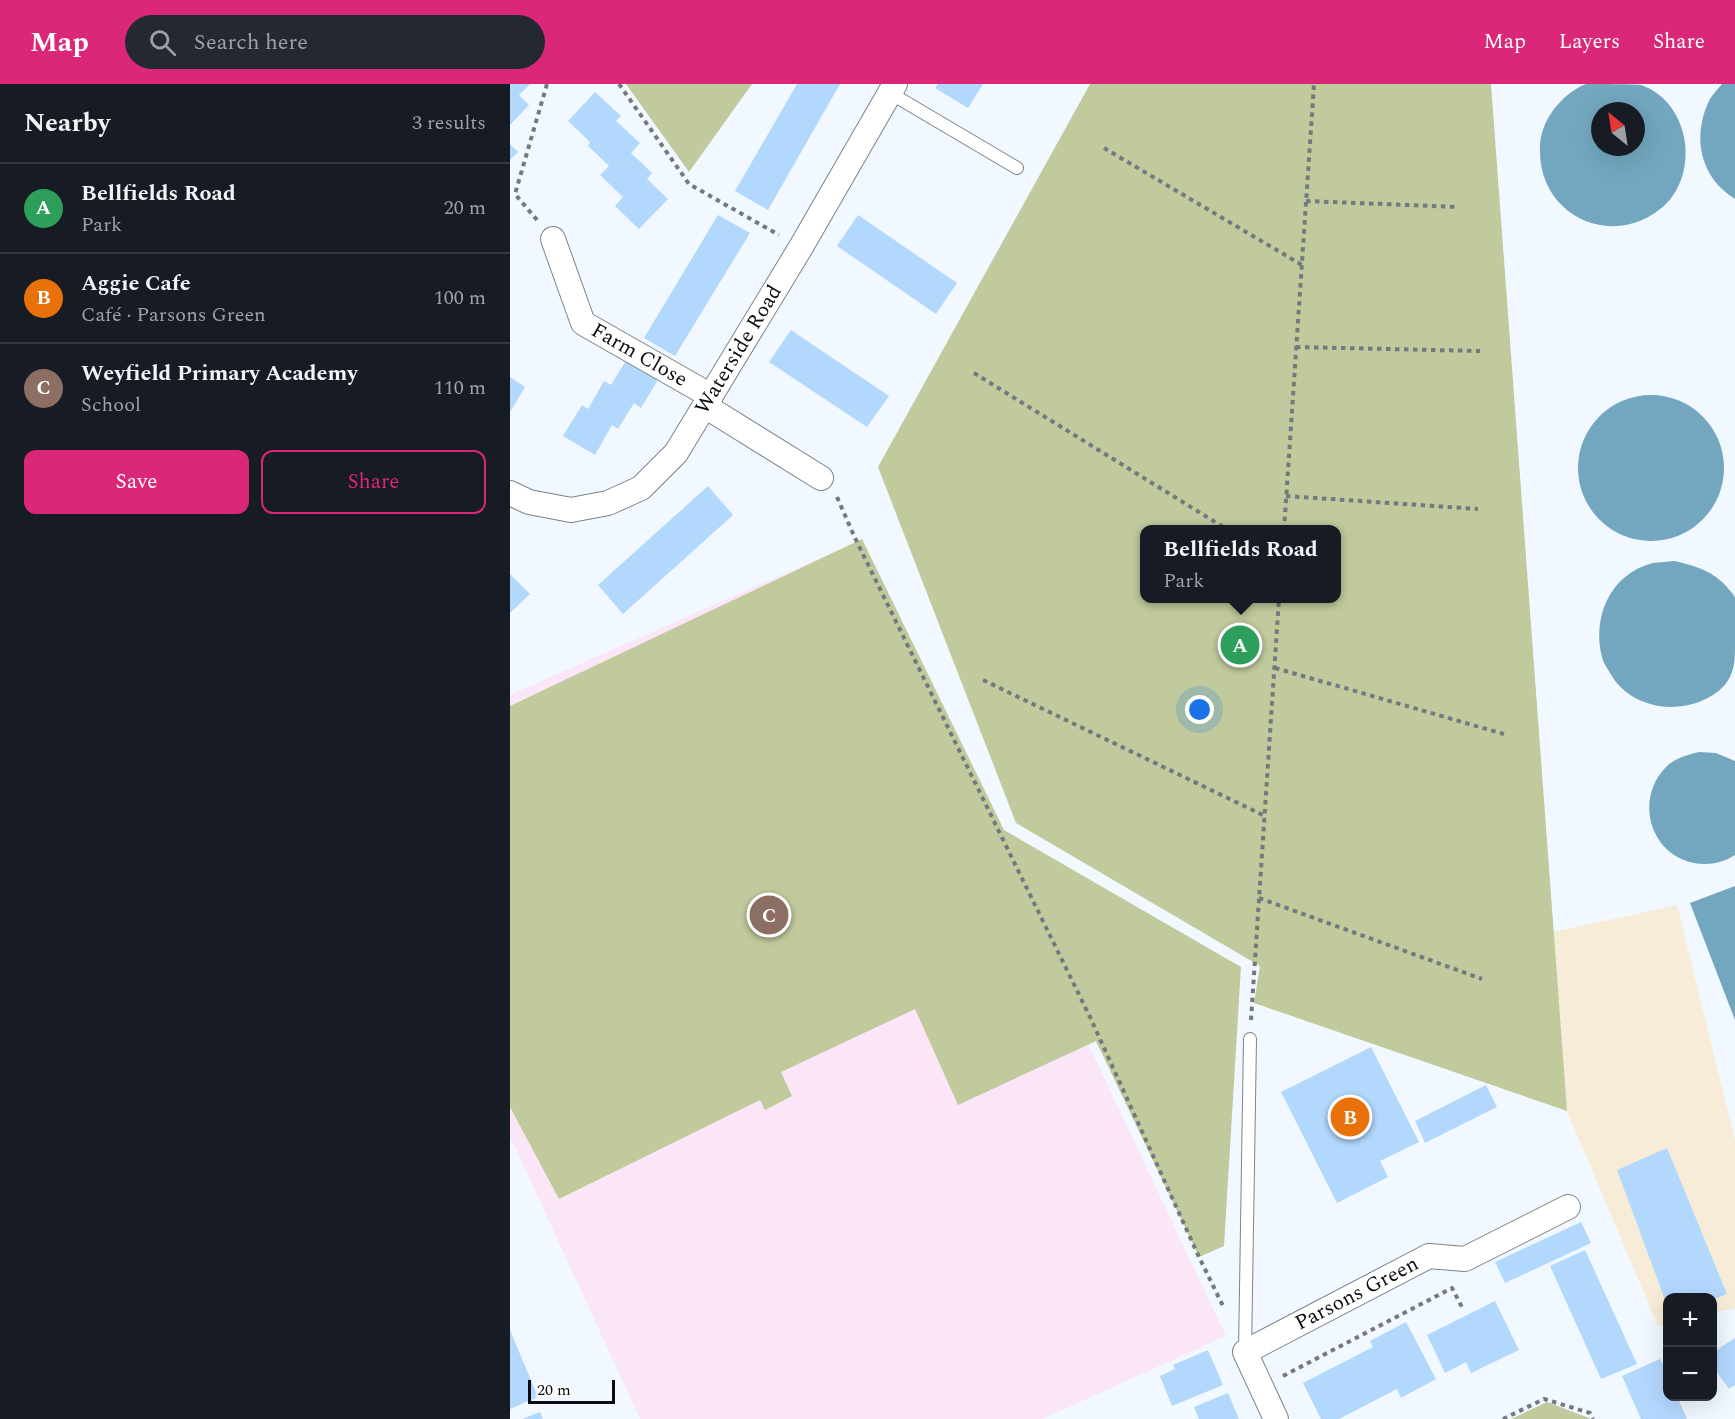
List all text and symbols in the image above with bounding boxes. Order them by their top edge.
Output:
search box [125,15,545,69]
text: Map [30,21,89,64]
icon: search [146,26,179,59]
text: Search here [194,26,308,59]
text: Map [1484,26,1526,58]
text: Layers [1559,26,1620,58]
text: Share [1653,26,1705,58]
north arrow [1591,102,1645,156]
text: Nearby [24,103,110,143]
text: 3 results [412,108,486,138]
text: Bellfields Road [81,177,236,210]
text: A [36,193,51,223]
text: 20 m [444,193,486,223]
text: Park [81,210,122,240]
text: Aggie Cafe [81,267,191,300]
street label: Waterside Road [687,279,790,421]
text: B [36,283,51,313]
text: 100 m [434,283,486,313]
text: Café · Parsons Green [81,300,266,330]
street label: Farm Close [585,315,693,395]
text: Weyfield Primary Academy [81,357,358,390]
text: C [36,373,51,403]
text: 110 m [434,373,486,403]
text: School [81,390,141,420]
button: Save [24,450,249,514]
button: Share [261,450,486,514]
popup [1140,525,1341,603]
text: Bellfields Road [1163,533,1318,566]
text: Park [1163,566,1204,596]
pin: A [1220,622,1260,668]
your location [1185,695,1214,724]
pin: C [750,892,788,938]
pin: B [1330,1094,1370,1140]
street label: Parsons Green [1289,1248,1424,1339]
map controls [1663,1293,1717,1401]
button: + [1663,1293,1717,1347]
button: − [1663,1347,1717,1401]
scale bar [528,1377,615,1404]
text: 20 m [537,1378,571,1402]

